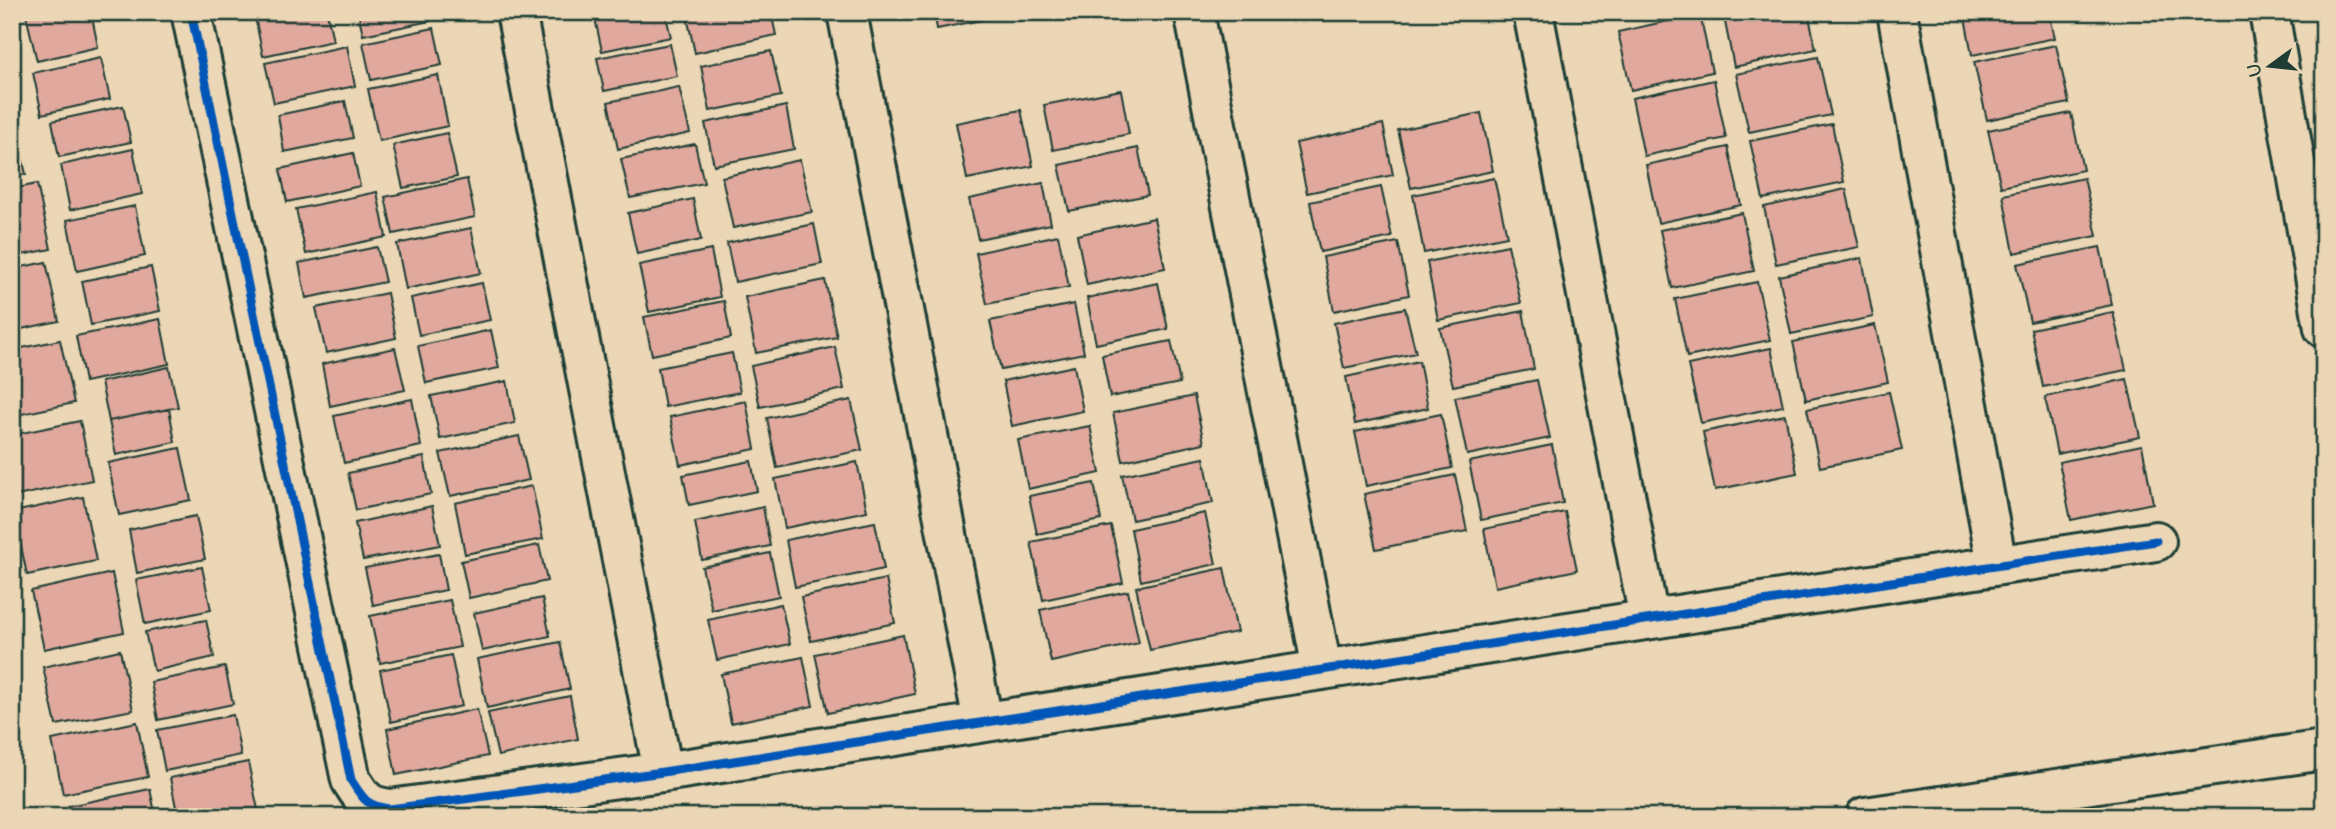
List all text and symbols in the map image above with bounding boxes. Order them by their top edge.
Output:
north arrow [2234,32,2304,102]
text: U [2242,61,2267,79]

